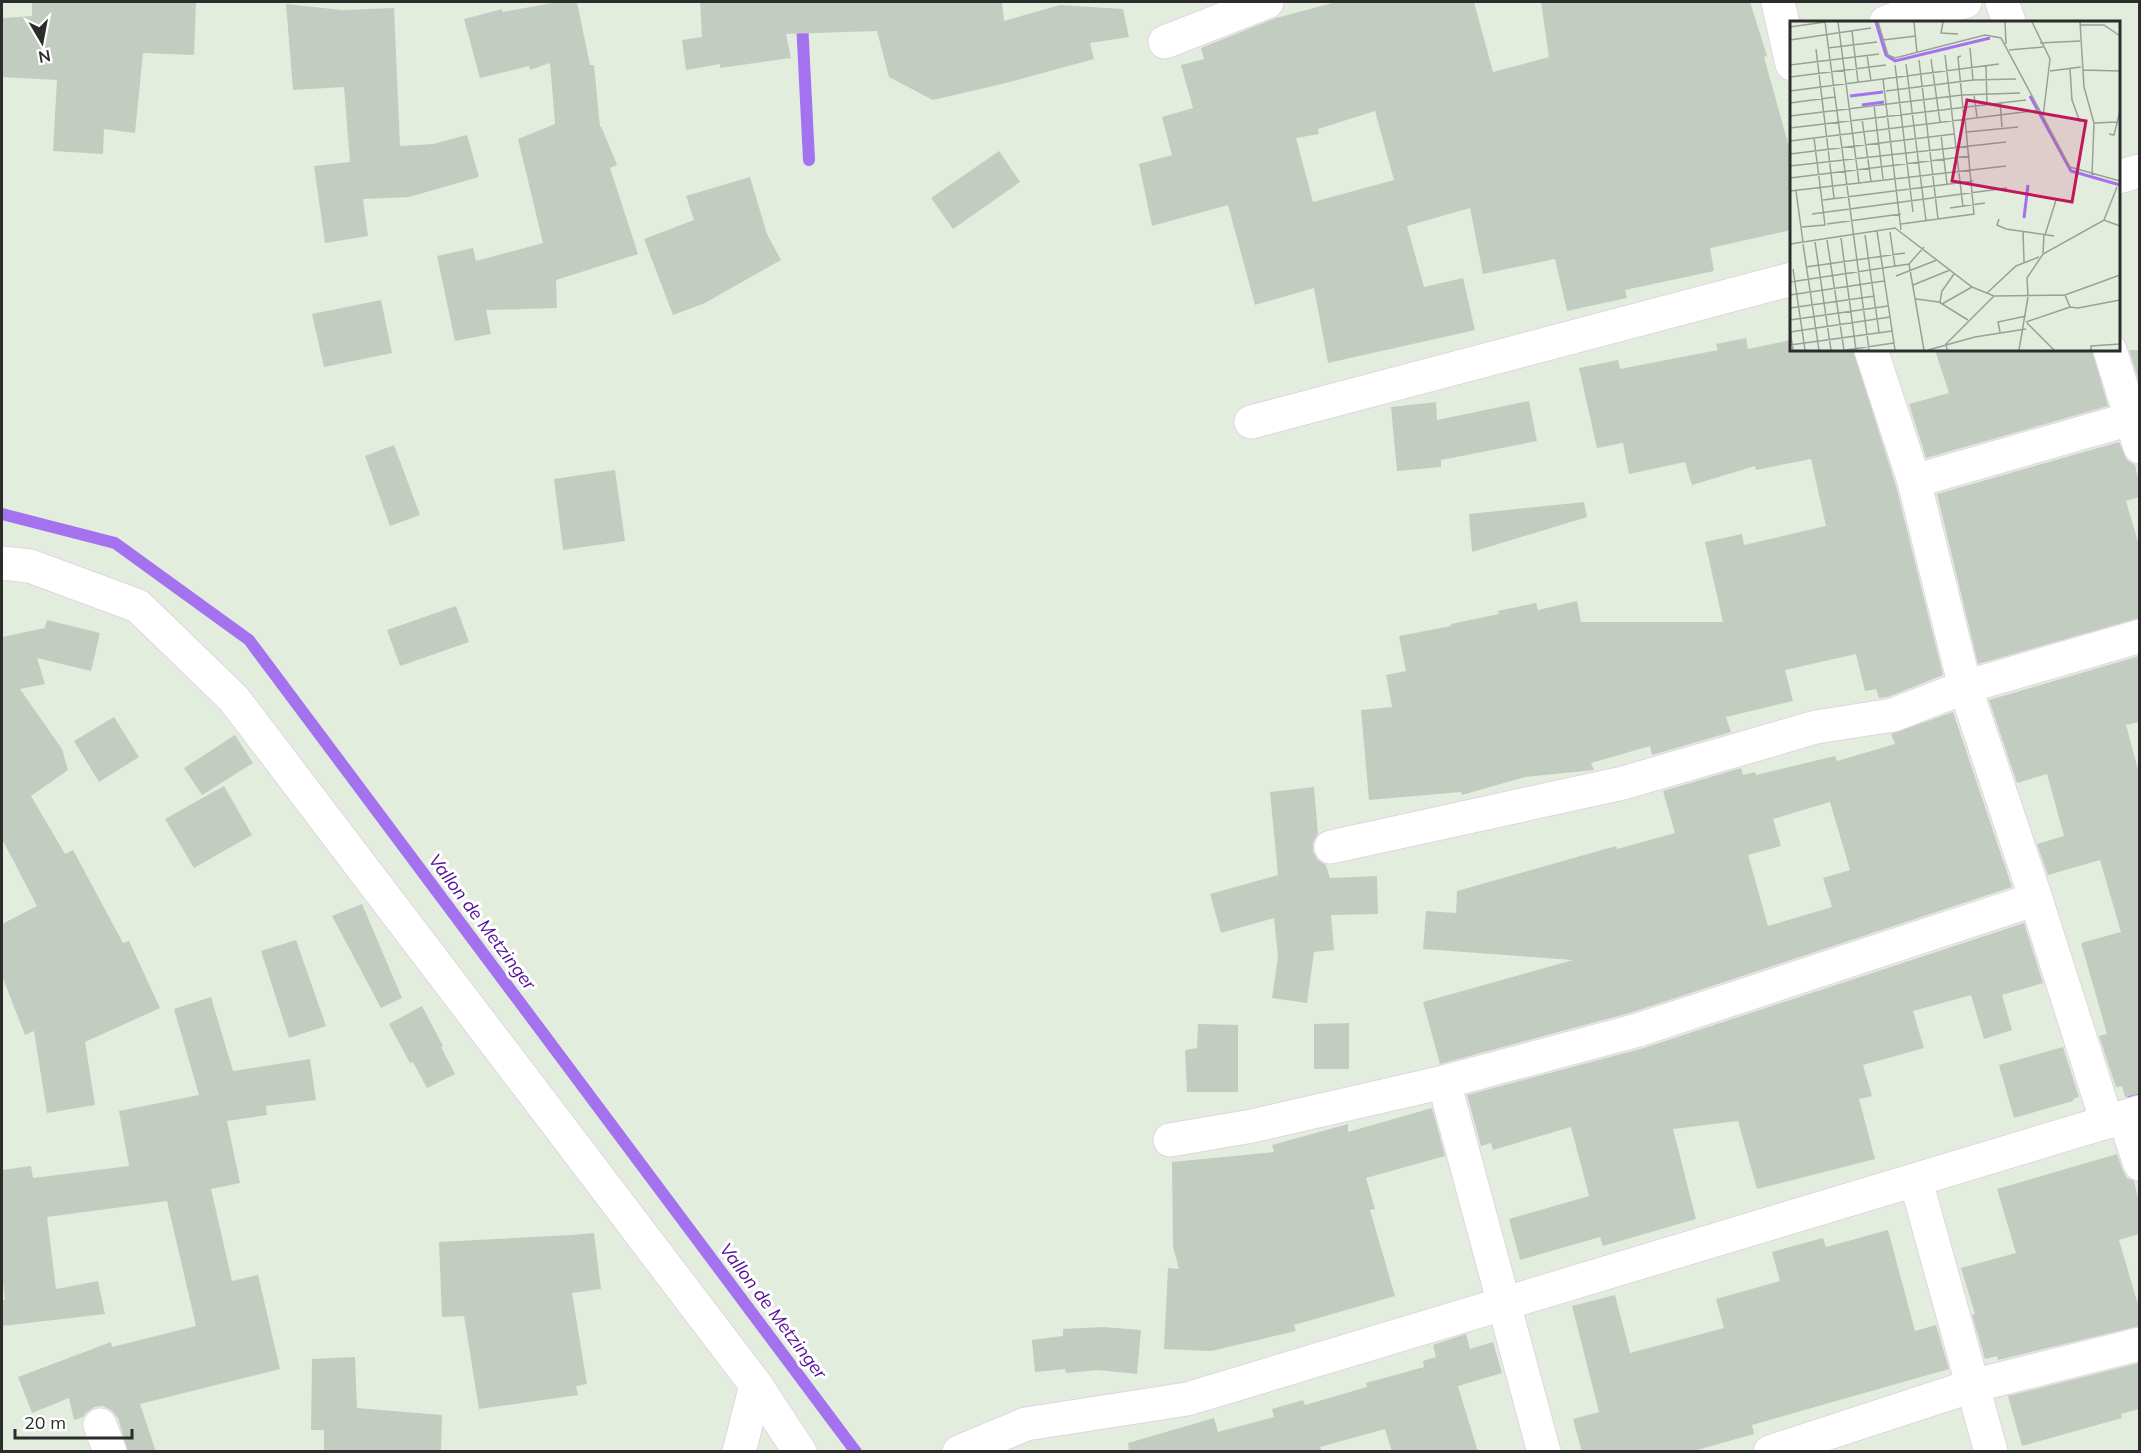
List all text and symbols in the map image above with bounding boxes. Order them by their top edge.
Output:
north arrow [12,12,72,72]
inset map [1790,21,2120,351]
text: N [37,46,52,68]
water label: Vallon de Metzinger [424,849,542,996]
water label: Vallon de Metzinger [715,1238,833,1385]
scale bar [15,1402,132,1440]
text: 20 m [24,1411,66,1434]

